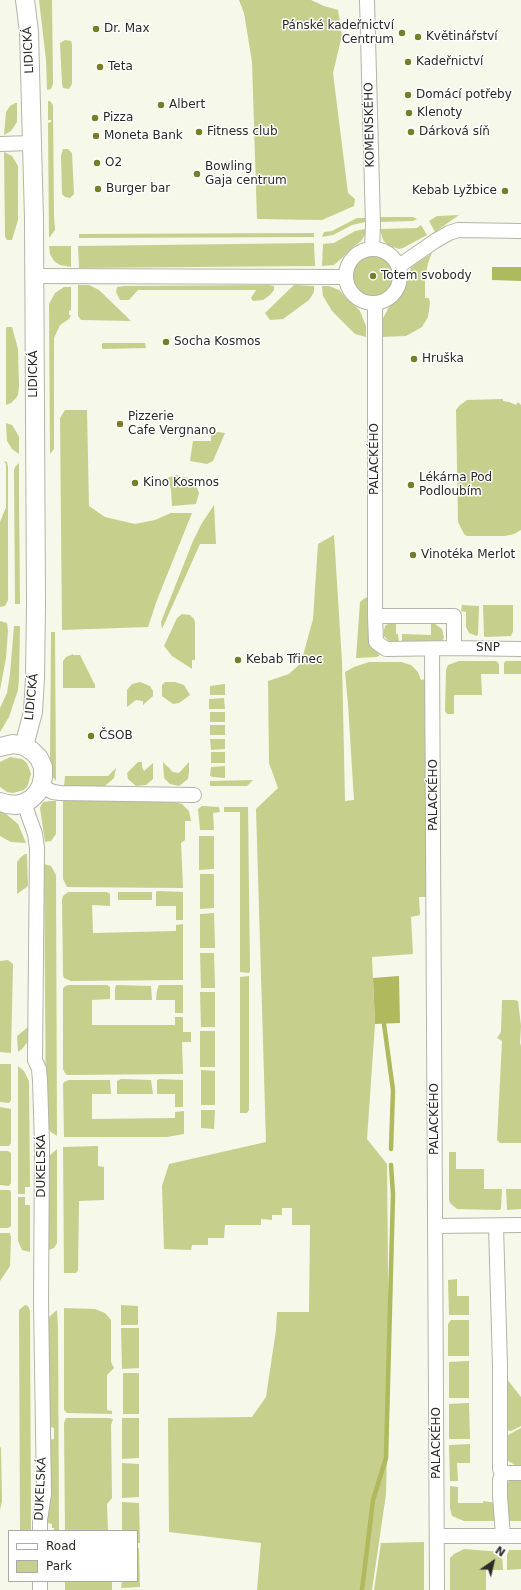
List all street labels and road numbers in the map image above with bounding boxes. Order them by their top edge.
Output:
street label: LIDICKÁ [21,26,37,74]
street label: KOMENSKÉHO [362,82,378,168]
street label: LIDICKÁ [27,350,41,398]
street label: PALACKÉHO [368,423,382,495]
street label: SNP [476,641,500,655]
street label: LIDICKÁ [22,673,42,721]
street label: PALACKÉHO [427,759,441,831]
street label: PALACKÉHO [428,1083,442,1155]
street label: DUKELSKÁ [35,1134,49,1198]
street label: PALACKÉHO [430,1407,444,1479]
street label: DUKELSKÁ [32,1457,50,1521]

